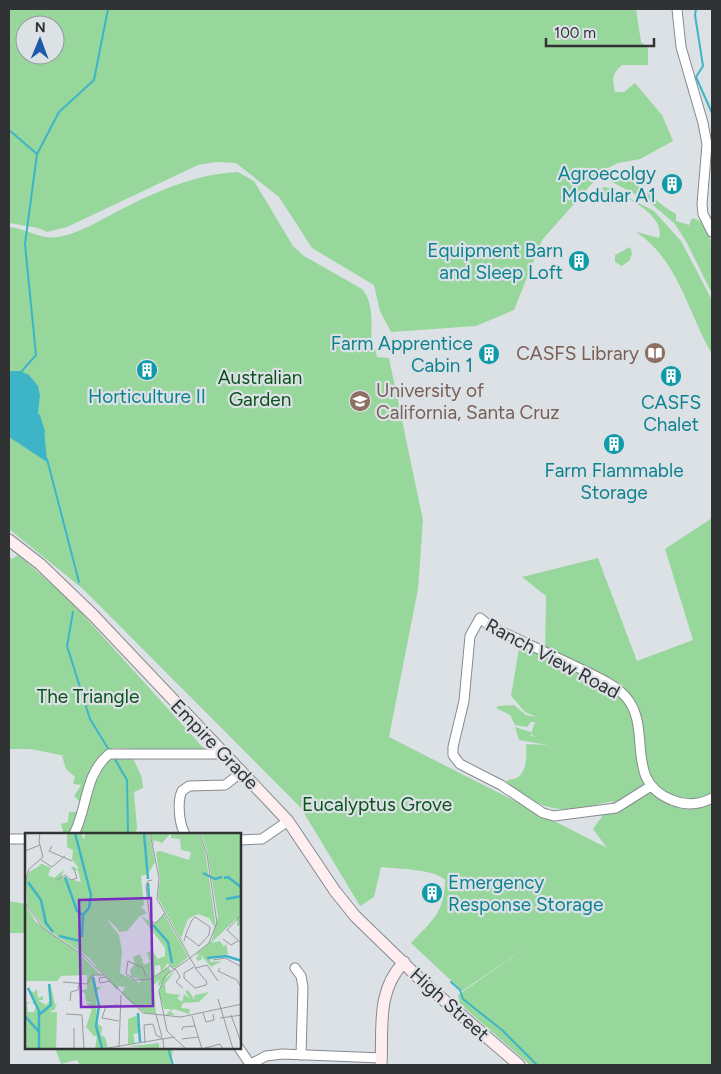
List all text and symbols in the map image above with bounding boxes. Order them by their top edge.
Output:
north arrow [15,15,65,65]
scale bar [546,15,654,47]
text: N [35,19,46,36]
text: 100 m [554,24,596,42]
place label: Agroecolgy Modular A1 [558,162,656,207]
building icon: Agroecolgy Modular A1 [660,172,684,196]
place label: Equipment Barn and Sleep Loft [427,239,563,284]
building icon: Equipment Barn and Sleep Loft [567,249,591,273]
place label: Farm Apprentice Cabin 1 [331,332,473,377]
library icon: CASFS Library [643,341,667,365]
building icon: Farm Apprentice Cabin 1 [477,342,501,366]
place label: CASFS Library [516,342,639,365]
building icon: Horticulture II [135,358,159,382]
building icon: CASFS Chalet [659,364,683,388]
park label: Australian Garden [218,366,302,411]
place label: University of California, Santa Cruz [376,379,560,424]
place label: Horticulture II [88,385,206,408]
school or university icon: University of California, Santa Cruz [348,389,372,413]
place label: CASFS Chalet [641,391,701,436]
building icon: Farm Flammable Storage [602,432,626,456]
place label: Farm Flammable Storage [544,459,684,504]
street label: Ranch View Road [482,613,624,704]
park label: The Triangle [37,685,139,708]
street label: Empire Grade [166,694,263,794]
park label: Eucalyptus Grove [302,793,452,816]
inset map [25,833,241,1049]
place label: Emergency Response Storage [448,871,603,916]
building icon: Emergency Response Storage [420,881,444,905]
street label: High Street [405,963,494,1046]

